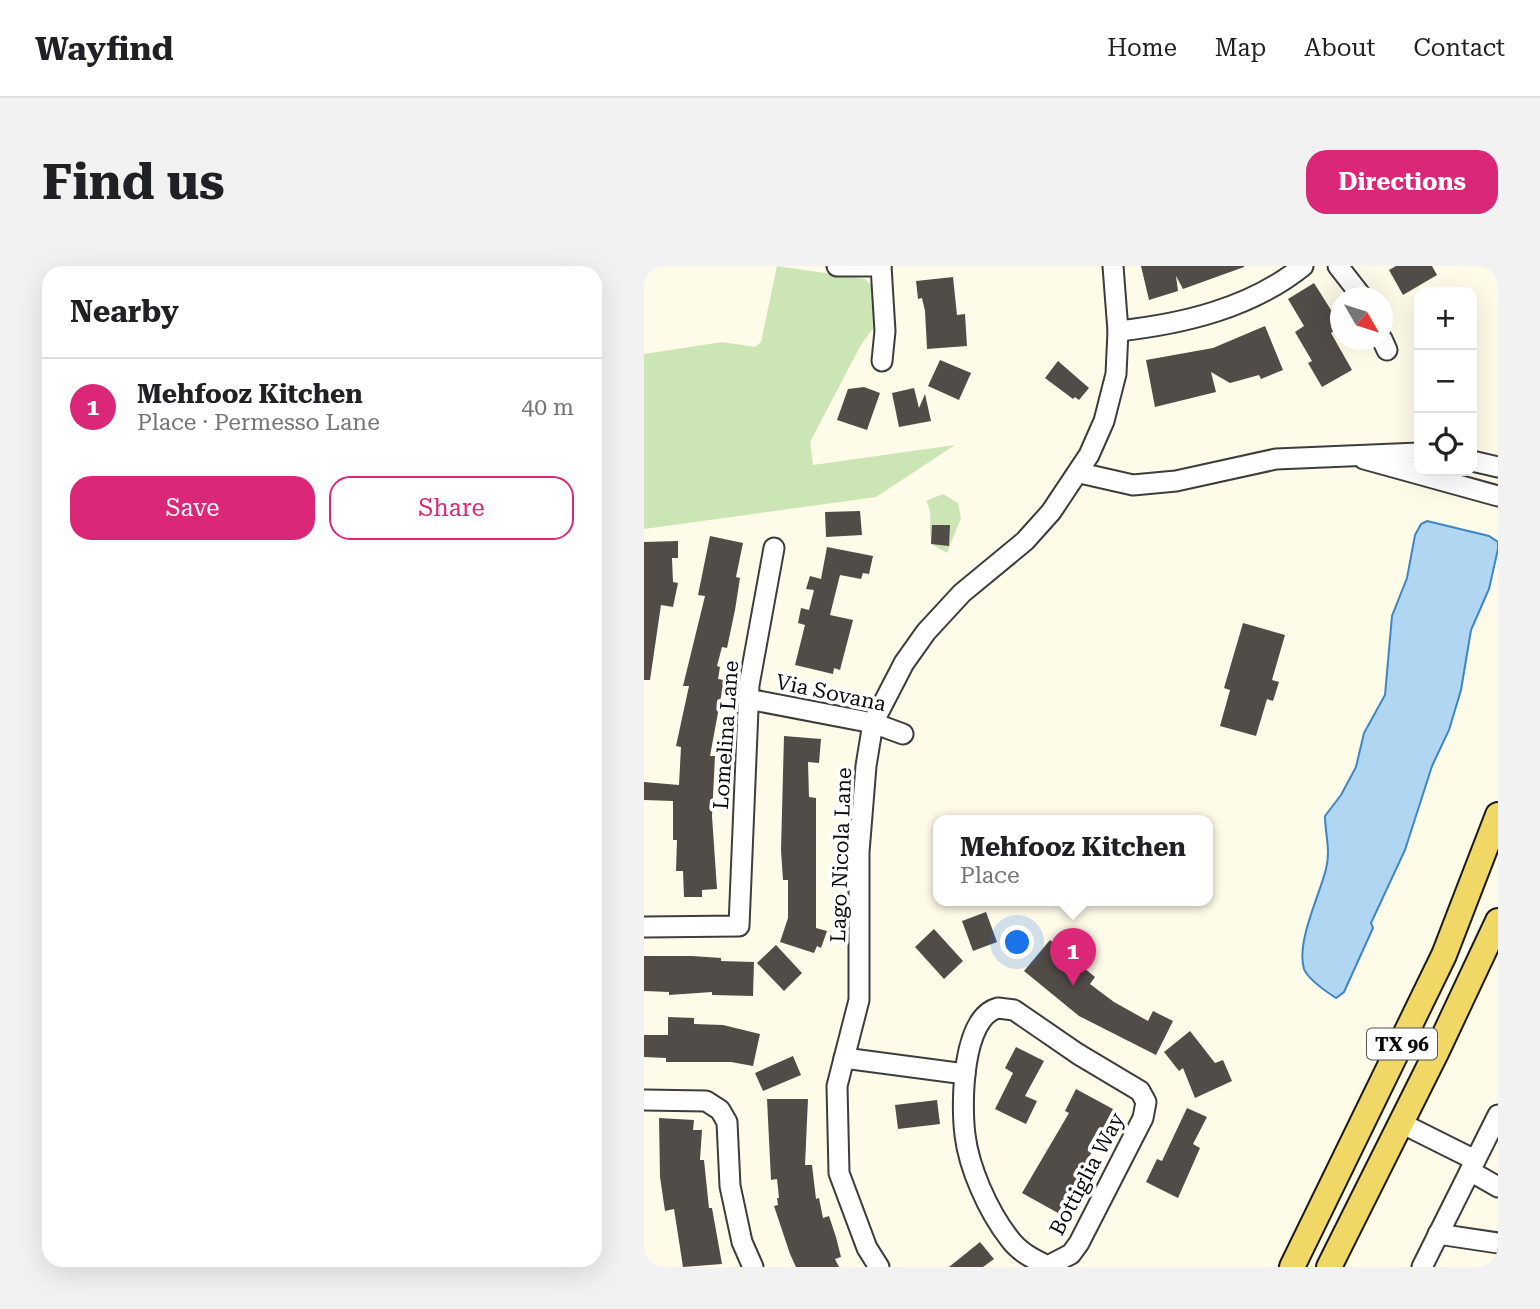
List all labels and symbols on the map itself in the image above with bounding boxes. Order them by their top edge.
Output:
north arrow [1330,287,1393,350]
street label: Lomelina Lane [709,660,743,810]
street label: Via Sovana [774,670,889,717]
street label: Lago Nicola Lane [826,767,856,943]
your location [1000,925,1034,959]
pin: 1 [1050,928,1096,986]
road number: TX 96 [1367,1028,1437,1059]
street label: Bottiglia Way [1045,1108,1130,1239]

